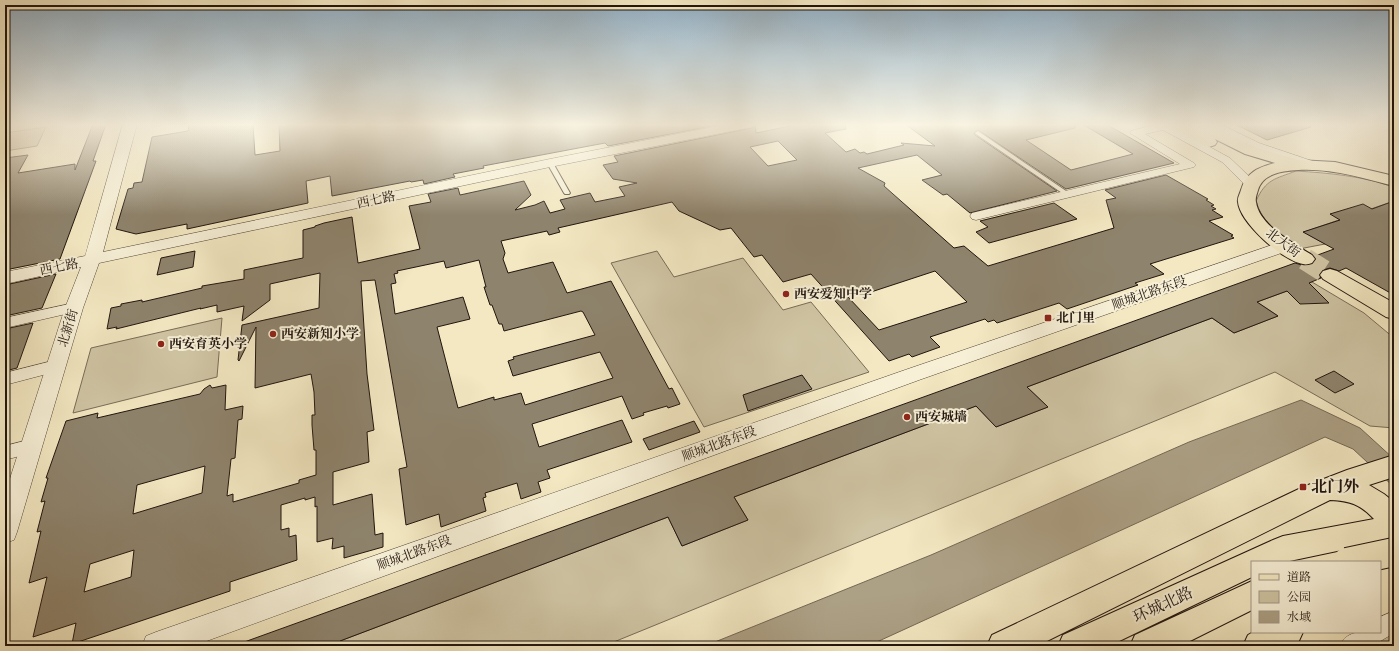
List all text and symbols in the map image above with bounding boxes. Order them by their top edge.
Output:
street label: 西七路 [355,187,397,213]
street label: 北大街 [1262,224,1304,262]
street label: 西七路 [38,254,80,280]
street label: 顺城北路东段 [1109,272,1189,314]
place label: 西安爱知中学 [794,285,872,303]
marker: 西安爱知中学 [781,289,791,299]
street label: 北新街 [54,307,82,349]
place label: 北门里 [1056,309,1095,327]
marker: 北门里 [1043,313,1053,323]
place label: 西安新知小学 [281,325,359,343]
marker: 西安新知小学 [268,329,278,339]
place label: 西安育英小学 [169,335,247,353]
marker: 西安育英小学 [156,339,166,349]
place label: 西安城墙 [915,408,967,426]
marker: 西安城墙 [902,412,912,422]
street label: 顺城北路东段 [679,422,759,466]
place label: 北门外 [1311,476,1359,498]
marker: 北门外 [1298,482,1308,492]
street label: 顺城北路东段 [374,531,454,575]
legend [1251,561,1381,633]
text: 道路 [1287,569,1311,585]
street label: 环城北路 [1129,582,1197,628]
text: 公园 [1287,589,1311,605]
text: 水域 [1287,609,1311,625]

